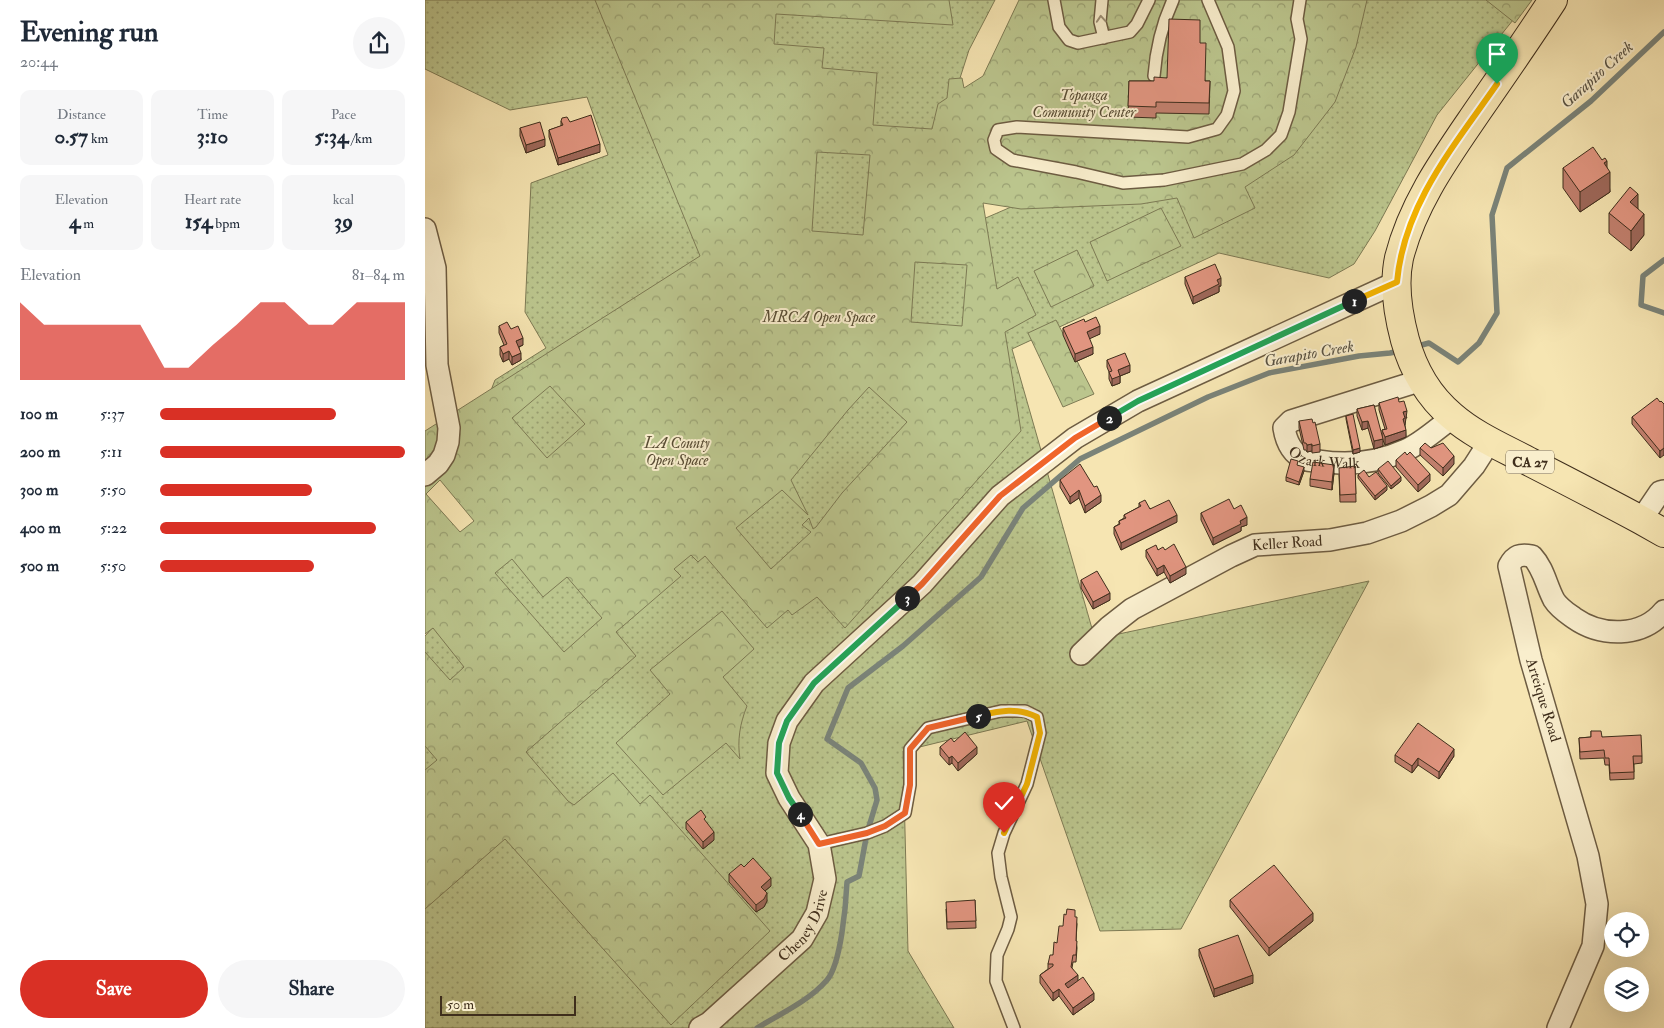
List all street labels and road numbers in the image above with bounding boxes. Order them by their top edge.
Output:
street label: Ozark Walk [1284,442,1360,473]
road number: CA 27 [1506,451,1554,474]
street label: Keller Road [1251,531,1324,555]
street label: Arteique Road [1521,655,1565,745]
street label: Cheney Drive [774,887,832,966]

